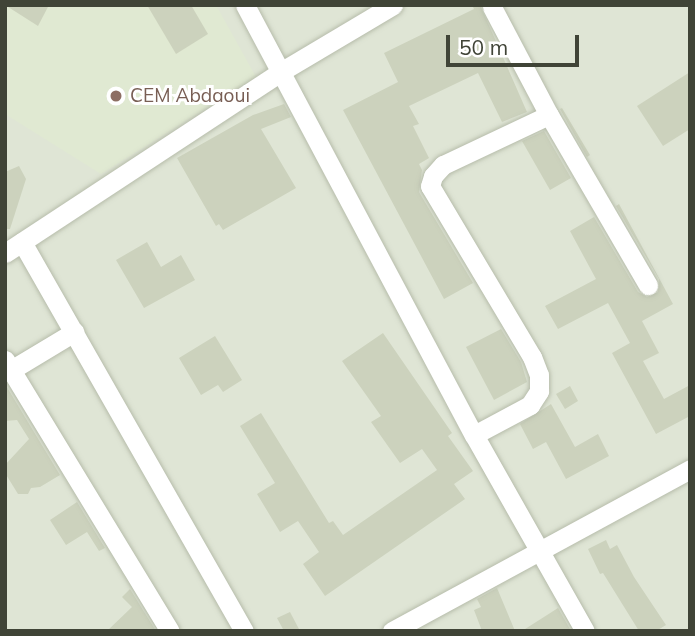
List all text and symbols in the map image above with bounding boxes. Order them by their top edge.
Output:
scale bar [450,21,583,65]
text: 50 m [459,34,508,60]
place label: CEM Abdaoui [130,85,250,107]
marker: CEM Abdaoui [108,88,124,104]

